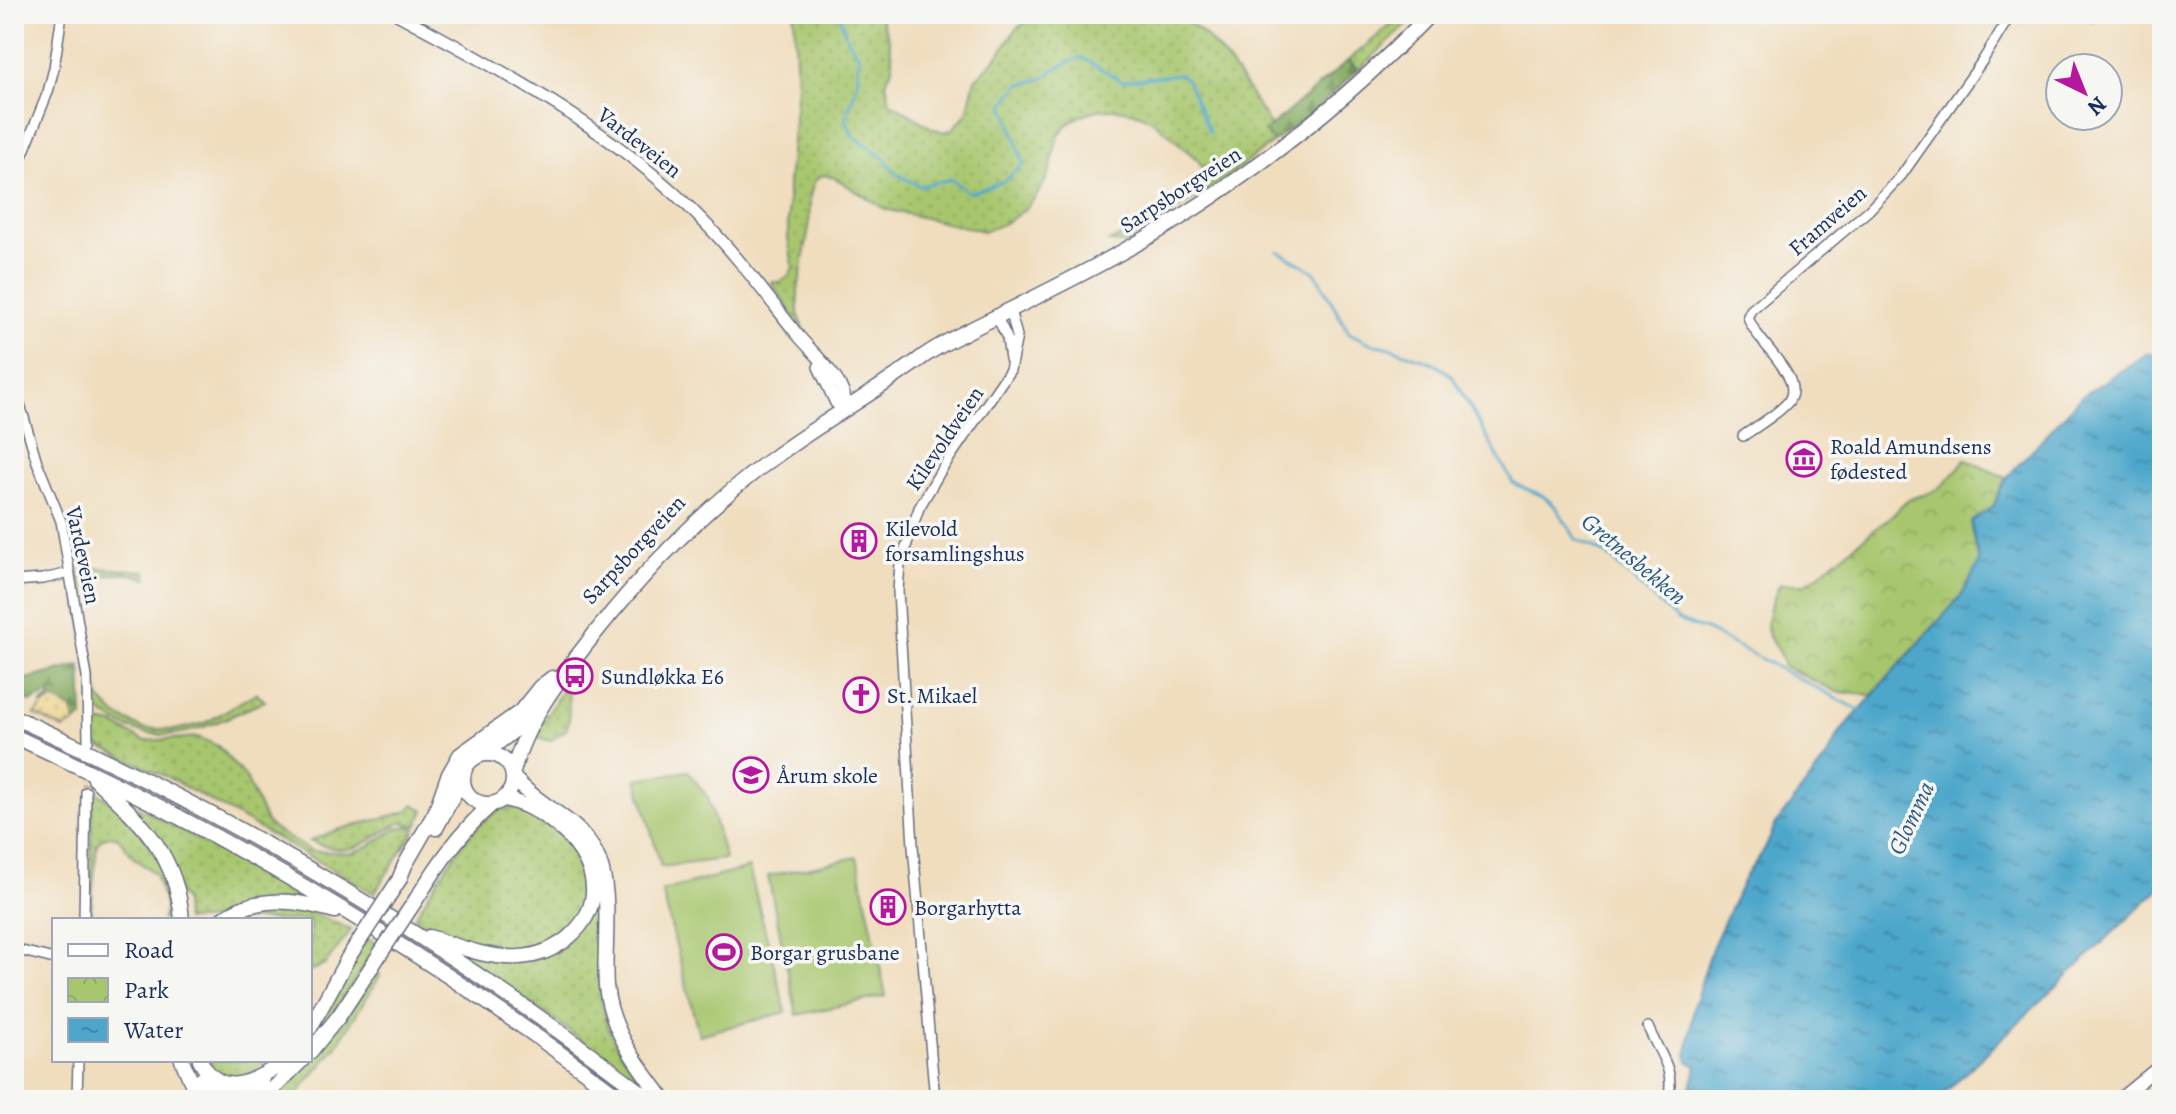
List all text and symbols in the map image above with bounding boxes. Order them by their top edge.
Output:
north arrow [2044,52,2124,132]
text: N [2081,89,2113,122]
street label: Vardeveien [590,100,688,185]
street label: Sarpsborgveien [1114,139,1247,240]
street label: Framveien [1782,178,1873,263]
street label: Kilevoldveien [899,380,991,497]
place label: Roald Amundsens fødested [1830,432,1992,487]
museum icon: Roald Amundsens fødested [1785,440,1823,478]
street label: Sarpsborgveien [575,488,692,611]
street label: Vardeveien [58,503,108,607]
water label: Gretnesbekken [1575,506,1693,612]
place label: Kilevold forsamlingshus [885,514,1025,569]
building icon: Kilevold forsamlingshus [840,522,878,560]
bus stop icon: Sundløkka E6 [556,657,594,695]
place label: Sundløkka E6 [601,662,724,692]
church icon: St. Mikael [842,676,880,714]
place label: St. Mikael [887,681,977,711]
school or university icon: Årum skole [732,756,770,794]
place label: Årum skole [776,761,878,791]
water label: Glomma [1880,776,1942,860]
building icon: Borgarhytta [869,888,907,926]
place label: Borgarhytta [914,893,1022,923]
legend [52,918,312,1062]
sports icon: Borgar grusbane [705,933,743,971]
text: Road [124,934,174,966]
place label: Borgar grusbane [750,938,900,968]
text: Park [124,974,169,1006]
text: Water [123,1014,184,1046]

